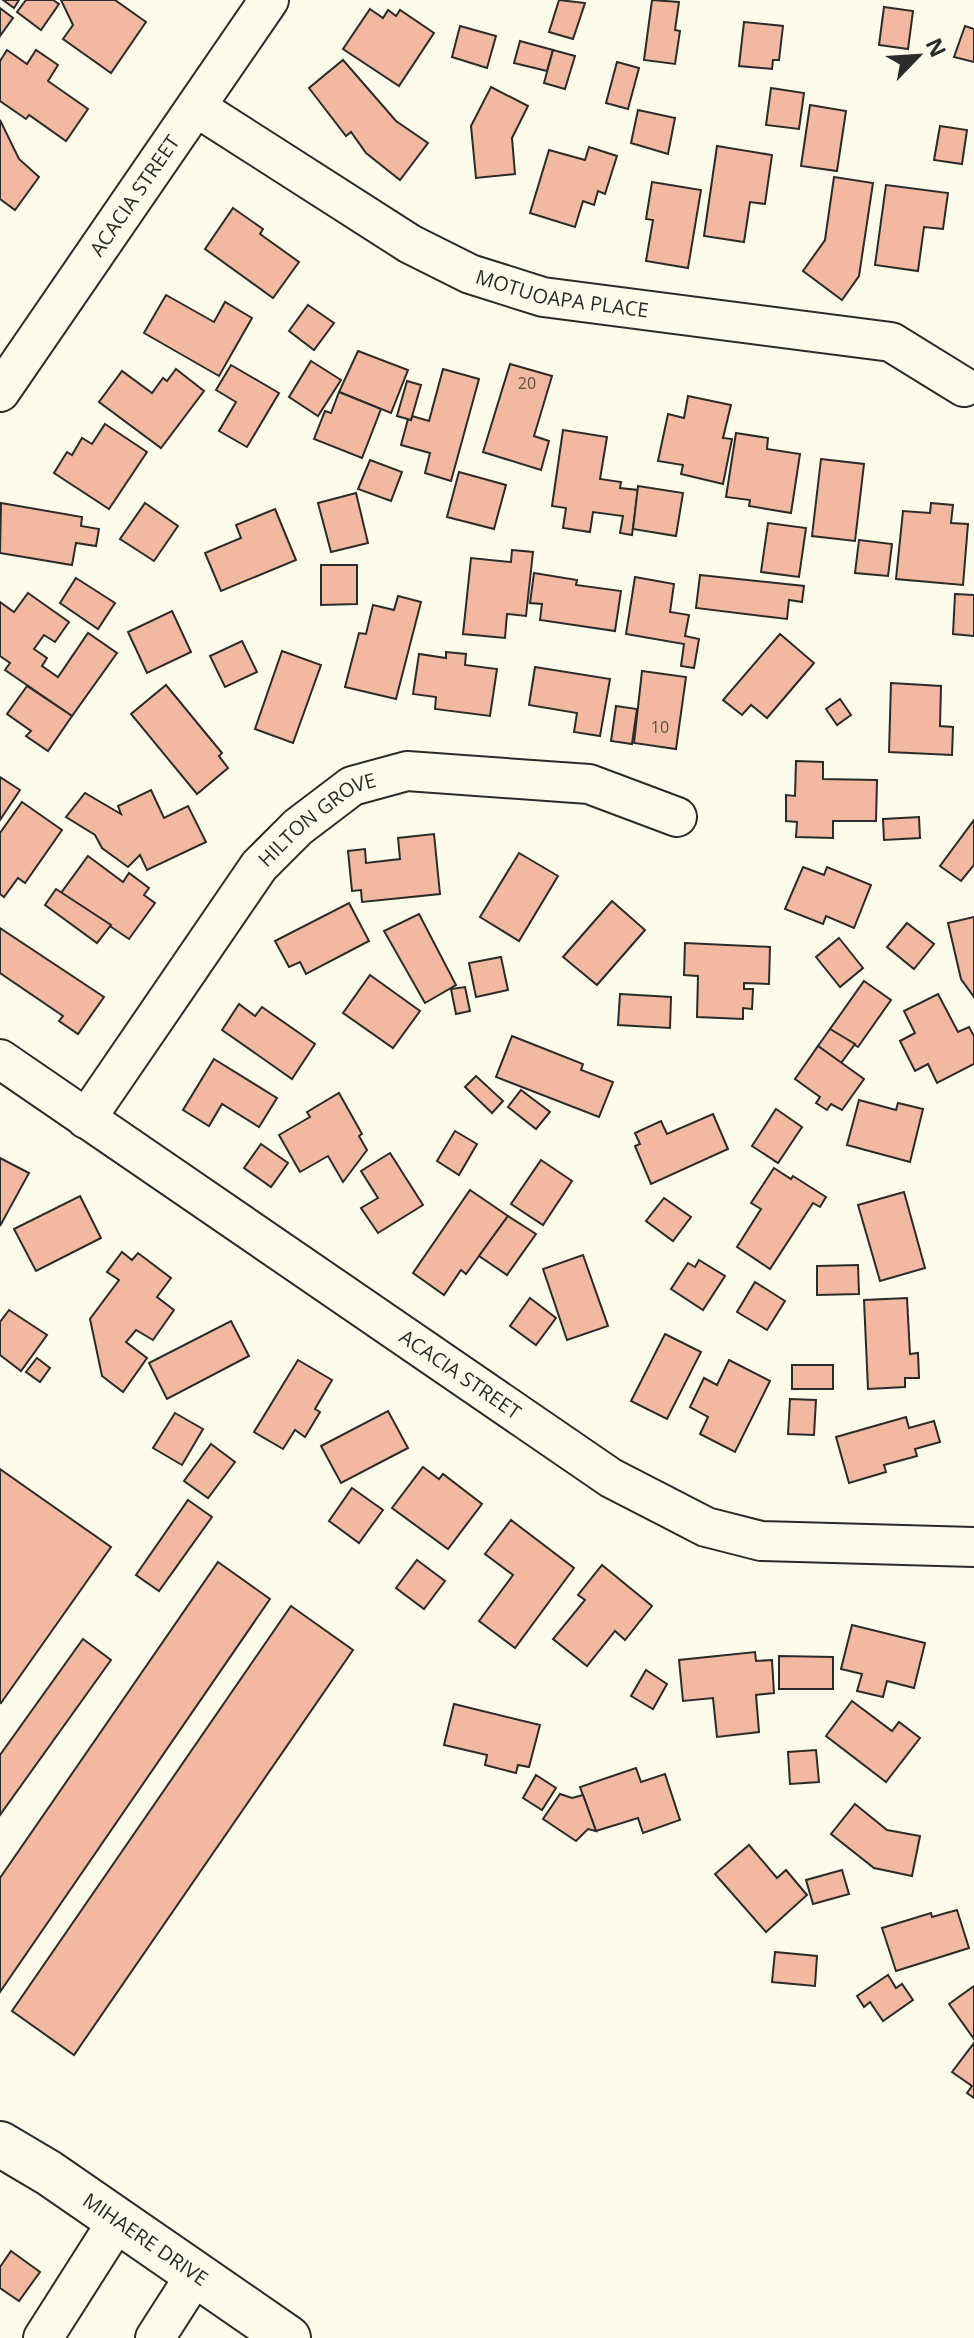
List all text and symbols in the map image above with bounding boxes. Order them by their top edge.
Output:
north arrow [878,16,958,96]
text: N [920,33,954,62]
street label: ACACIA STREET [83,129,185,261]
street label: MOTUOAPA PLACE [473,263,650,324]
house number: 20 [518,372,536,394]
house number: 10 [651,716,669,738]
street label: HILTON GROVE [252,766,379,872]
street label: ACACIA STREET [394,1323,526,1425]
street label: MIHAERE DRIVE [78,2186,213,2292]

